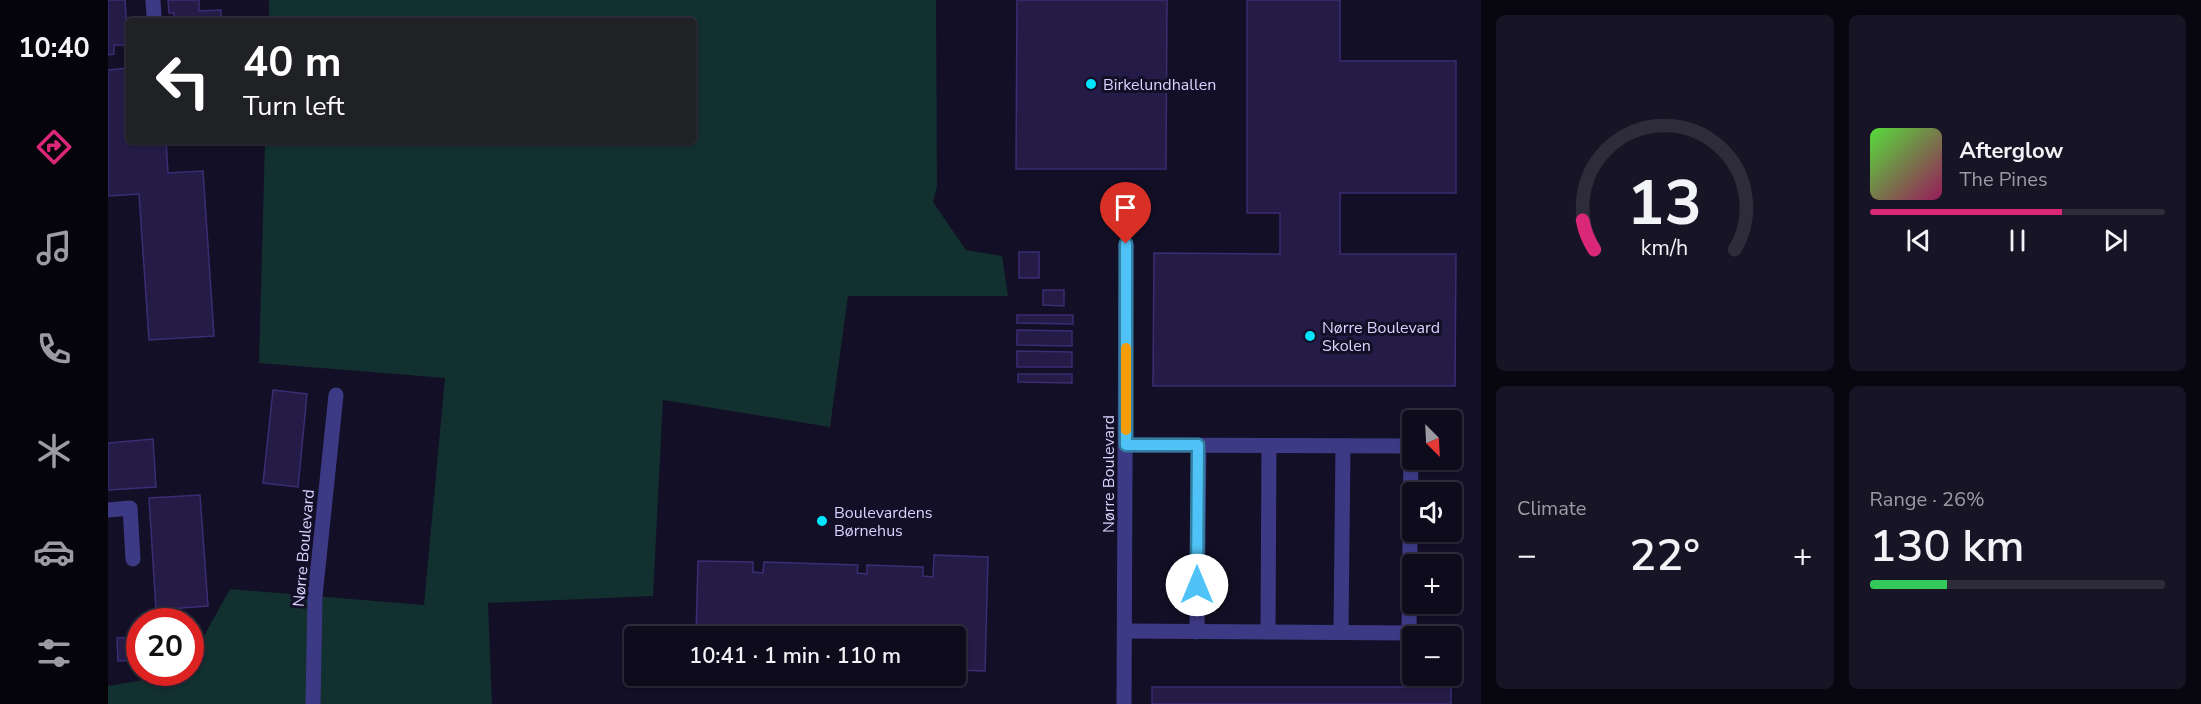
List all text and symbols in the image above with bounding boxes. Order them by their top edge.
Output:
text: 10:40 [18,30,90,67]
text: 40 m [243,34,342,91]
icon: left [144,42,222,120]
place label: Birkelundhallen [1103,74,1216,96]
marker: Birkelundhallen [1084,77,1098,91]
text: Turn left [243,88,344,125]
icon: directions [33,126,75,168]
text: Afterglow [1960,136,2063,166]
text: 13 [1627,161,1702,246]
text: The Pines [1960,166,2048,193]
pin [1100,182,1151,244]
icon: arrive [1109,191,1142,224]
icon: previous [1902,224,1935,257]
icon: pause [2001,224,2034,257]
icon: next [2099,224,2132,257]
icon: music [33,227,75,269]
text: km/h [1641,233,1688,263]
place label: Nørre Boulevard Skolen [1322,317,1440,357]
icon: phone [33,328,75,370]
marker: Nørre Boulevard Skolen [1303,329,1317,343]
north arrow [1402,410,1462,470]
map controls [1402,410,1462,686]
street label: Nørre Boulevard [1098,415,1120,533]
icon: climate [33,430,75,472]
button: sound [1402,482,1462,542]
text: Range · 26% [1870,486,1985,513]
street label: Nørre Boulevard [288,488,320,608]
text: Climate [1517,495,1586,522]
place label: Boulevardens Børnehus [834,502,933,542]
marker: Boulevardens Børnehus [815,514,829,528]
text: 130 km [1870,516,2025,577]
text: 22° [1629,525,1700,586]
icon: car [33,531,75,573]
text: − [1517,533,1537,578]
text: + [1793,533,1812,578]
position arrow [1165,553,1229,617]
button: + [1402,554,1462,614]
speed limit sign: 20 [126,608,204,686]
button: − [1402,626,1462,686]
icon: filters [33,632,75,674]
text: 10:41 · 1 min · 110 m [689,641,901,671]

